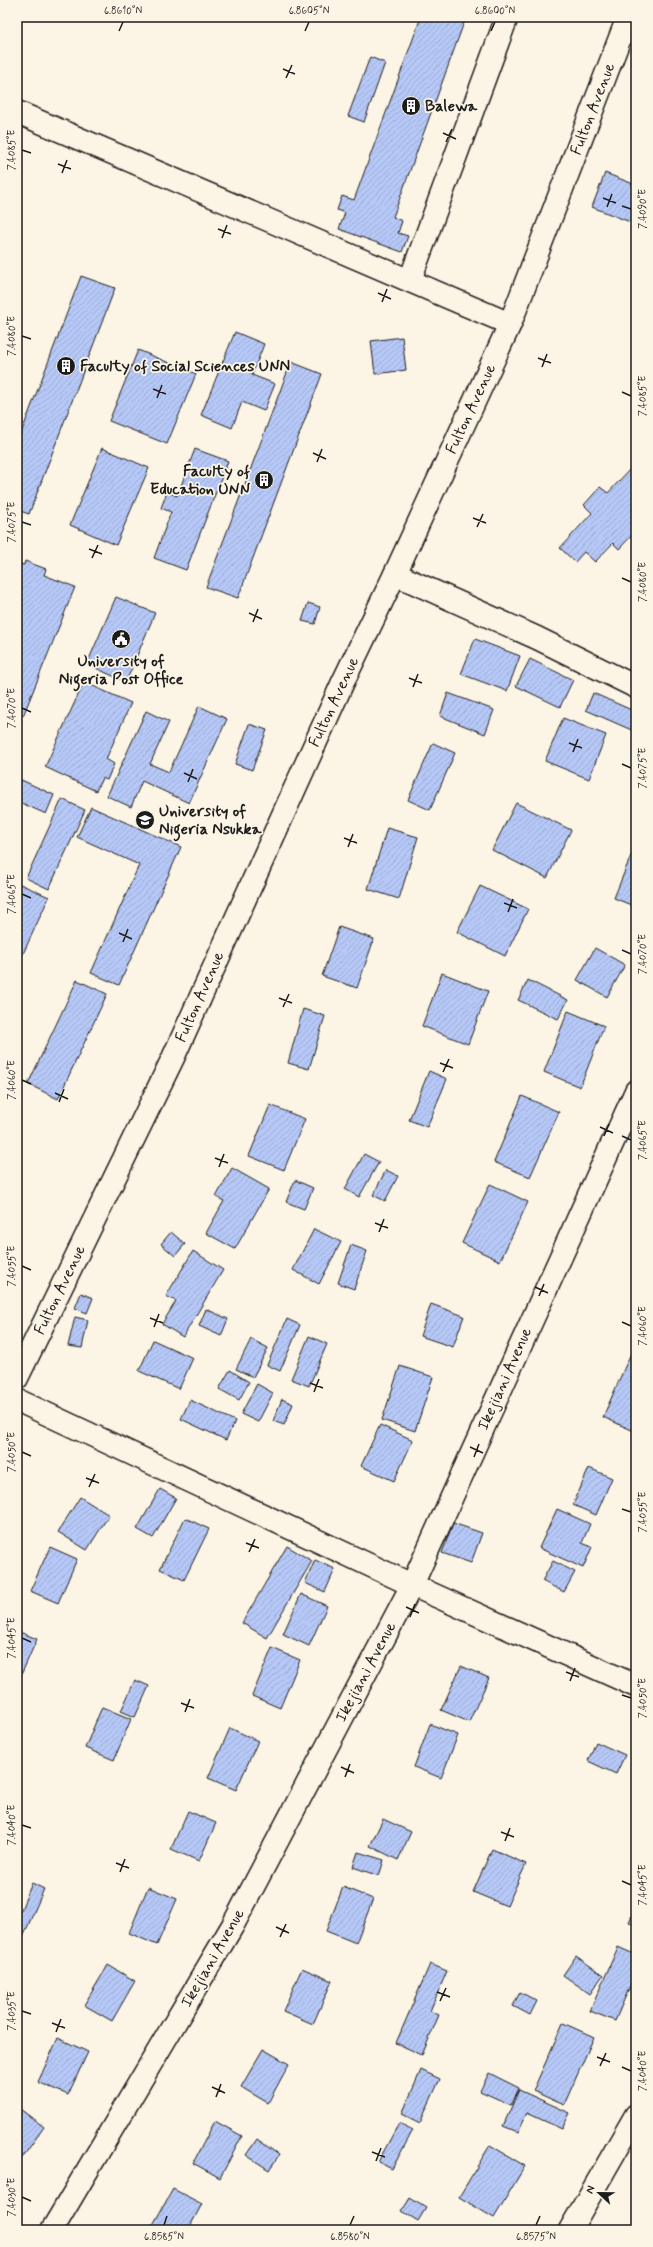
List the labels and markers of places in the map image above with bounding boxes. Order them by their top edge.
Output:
building icon: Balewa [400,95,422,117]
place label: Balewa [425,96,478,117]
building icon: Faculty of Social Sciences UNN [55,355,77,377]
place label: Faculty of Social Sciences UNN [80,356,290,377]
place label: Faculty of Education UNN [150,461,251,500]
building icon: Faculty of Education UNN [253,469,275,491]
public building icon: University of Nigeria Post Office [110,628,132,650]
place label: University of Nigeria Post Office [59,651,183,692]
place label: University of Nigeria Nsukka [159,801,262,842]
school or university icon: University of Nigeria Nsukka [134,809,156,831]

